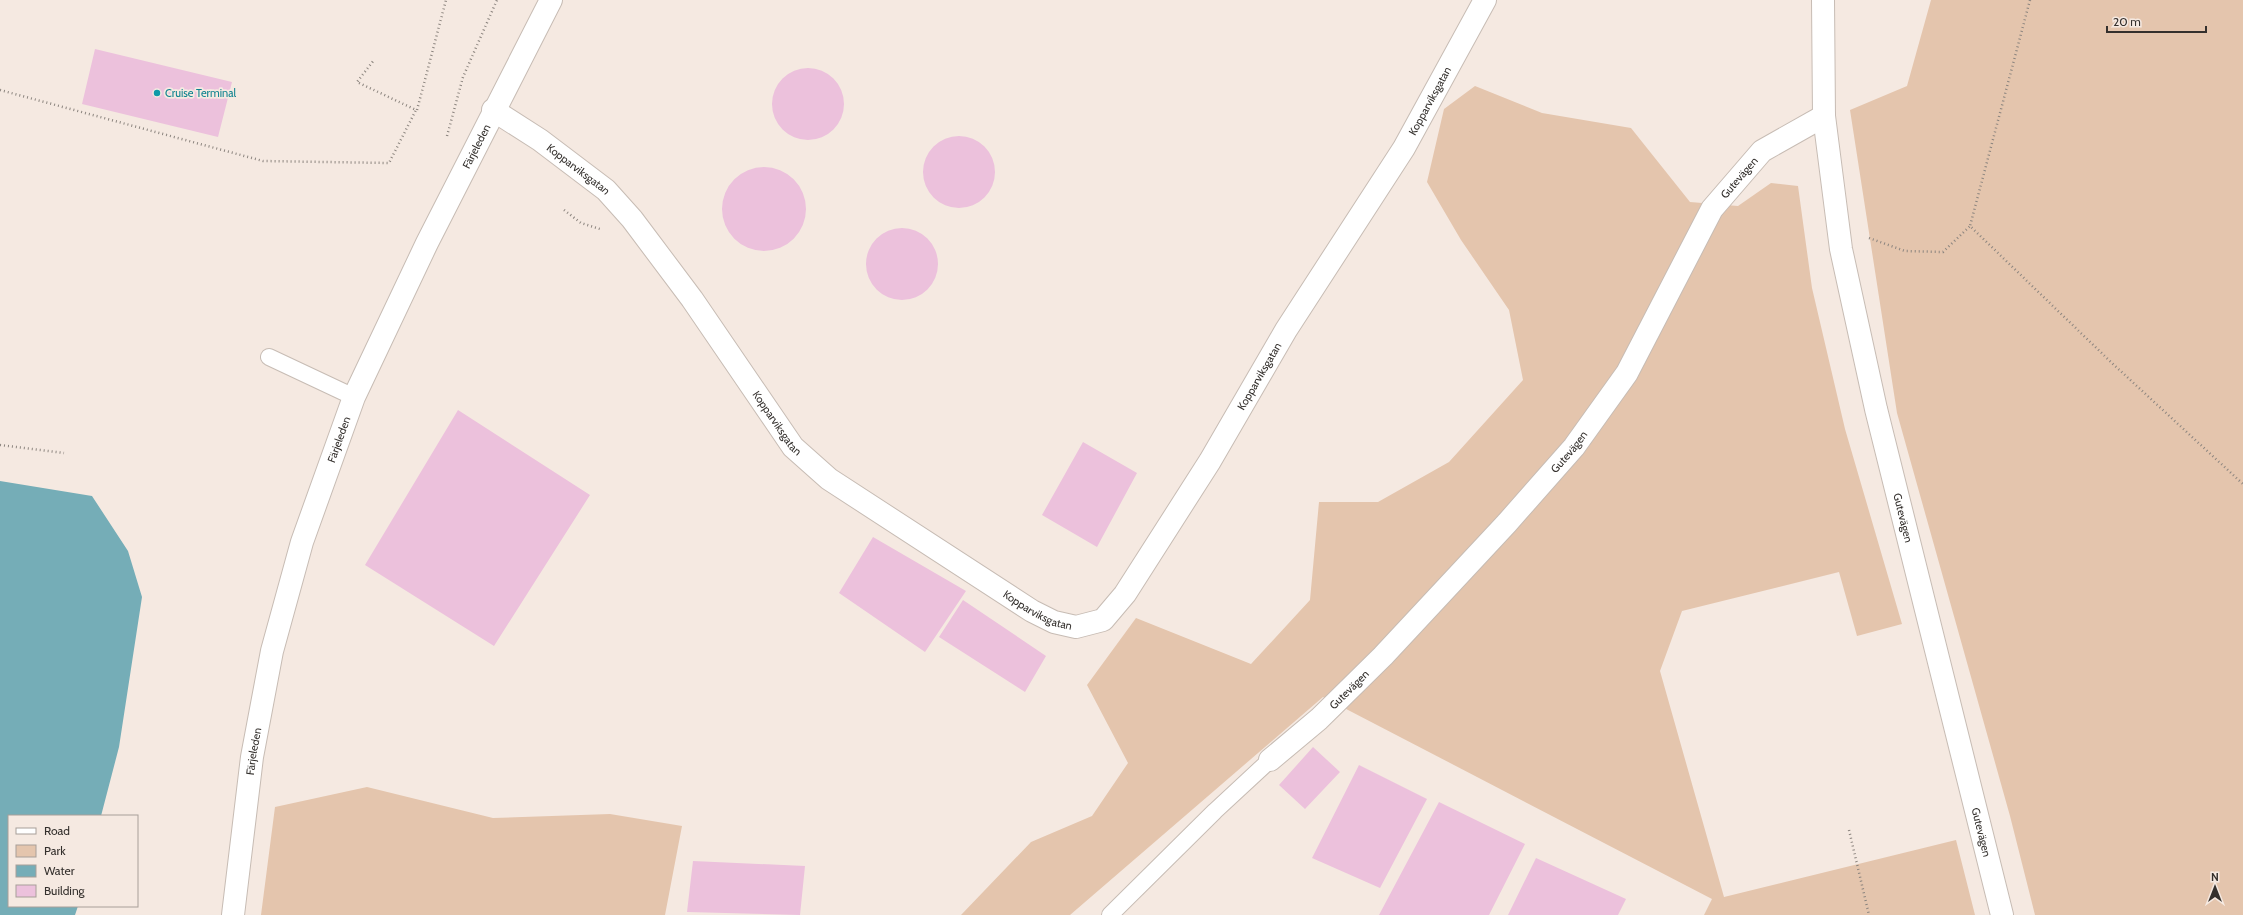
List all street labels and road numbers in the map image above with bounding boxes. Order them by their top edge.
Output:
street label: Kopparviksgatan [1405,64,1454,138]
street label: Färjeleden [459,122,493,171]
street label: Kopparviksgatan [544,141,614,197]
street label: Gutevägen [1717,154,1761,201]
street label: Kopparviksgatan [1234,340,1284,413]
street label: Kopparviksgatan [750,388,805,458]
street label: Färjeleden [324,415,353,464]
street label: Gutevägen [1548,428,1590,476]
street label: Gutevägen [1890,492,1916,544]
street label: Kopparviksgatan [1001,587,1074,633]
street label: Gutevägen [1326,667,1372,712]
street label: Färjeleden [243,726,264,776]
street label: Gutevägen [1969,806,1994,858]

